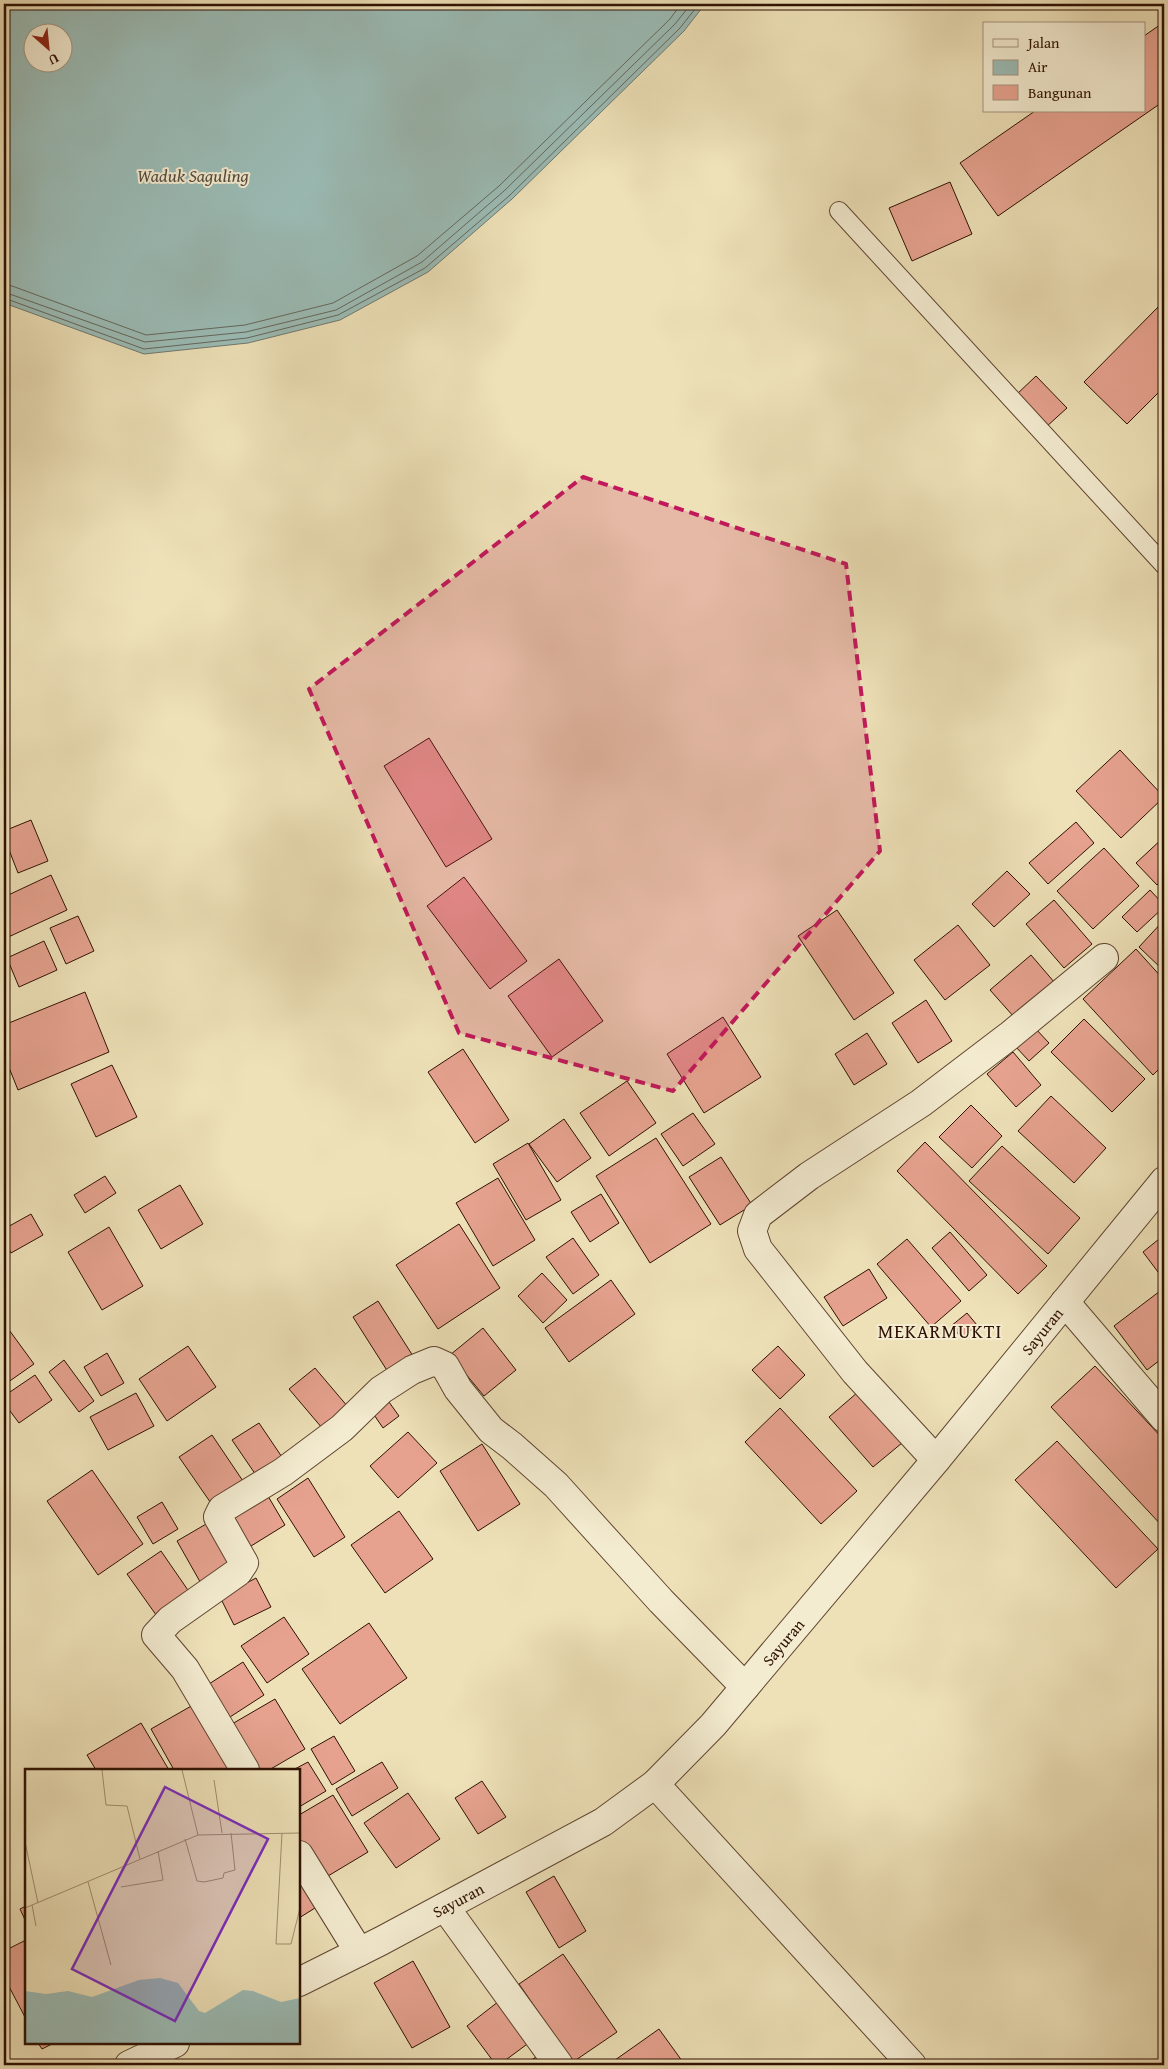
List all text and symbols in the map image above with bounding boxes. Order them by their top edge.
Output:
north arrow [22,22,72,72]
legend [983,22,1146,112]
text: Jalan [1026,32,1060,53]
text: U [45,49,63,71]
text: Air [1028,56,1048,77]
text: Bangunan [1028,82,1092,103]
water label: Waduk Saguling [137,162,249,189]
street label: Sayuran [1015,1302,1069,1360]
district label: MEKARMUKTI [878,1317,1002,1345]
street label: Sayuran [756,1613,810,1671]
inset map [25,1769,300,2044]
street label: Sayuran [428,1876,488,1924]

